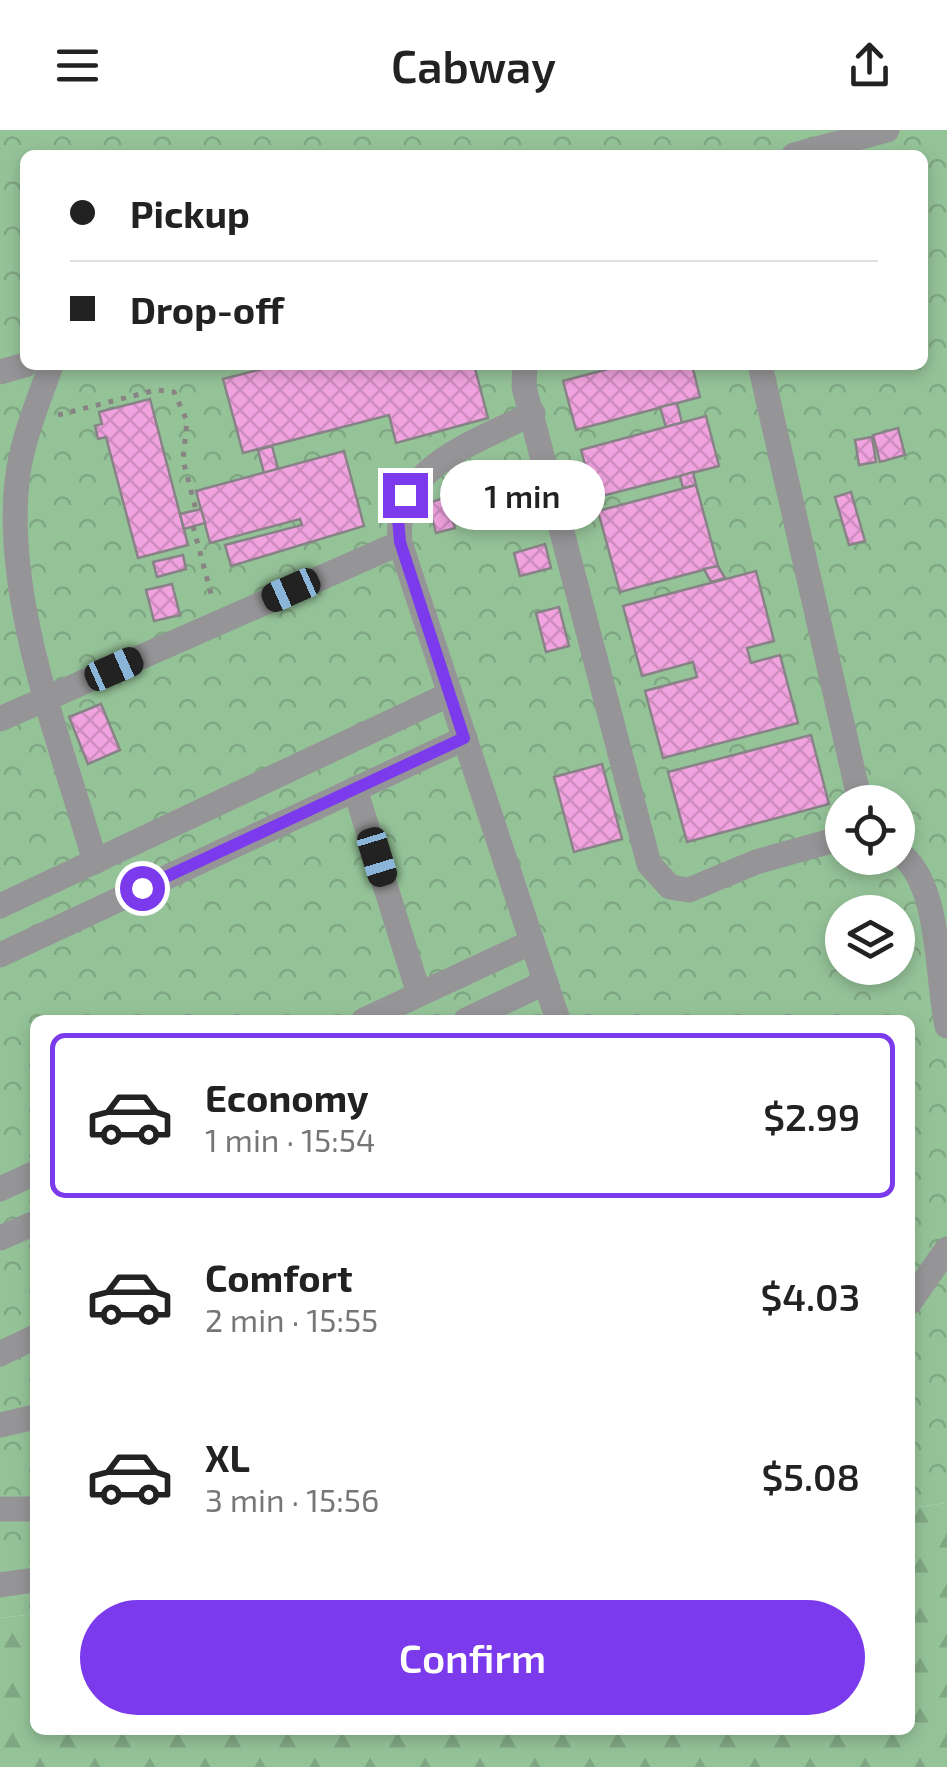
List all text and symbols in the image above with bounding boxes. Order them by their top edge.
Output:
icon: menu [50,38,105,93]
text: Cabway [391,38,556,92]
icon: share [842,38,897,93]
text: Pickup [130,190,250,236]
text: Drop-off [130,286,284,332]
callout: 1 min [440,460,605,530]
route end [383,473,428,518]
text: 1 min [485,476,560,514]
car [257,564,325,616]
car [80,643,148,695]
map controls [825,785,915,985]
button: locate [825,785,915,875]
car [354,824,400,890]
route start [120,866,165,911]
button: layers [825,895,915,985]
icon: car [85,1071,175,1161]
text: Economy [205,1074,369,1120]
text: $2.99 [763,1093,860,1139]
text: 1 min · 15:54 [205,1120,376,1158]
icon: car [85,1251,175,1341]
text: Comfort [205,1254,353,1300]
text: $4.03 [760,1273,860,1319]
text: 2 min · 15:55 [205,1300,378,1338]
icon: car [85,1431,175,1521]
text: XL [205,1434,250,1480]
text: $5.08 [762,1453,860,1499]
text: 3 min · 15:56 [205,1480,379,1518]
button: Confirm [80,1600,865,1715]

